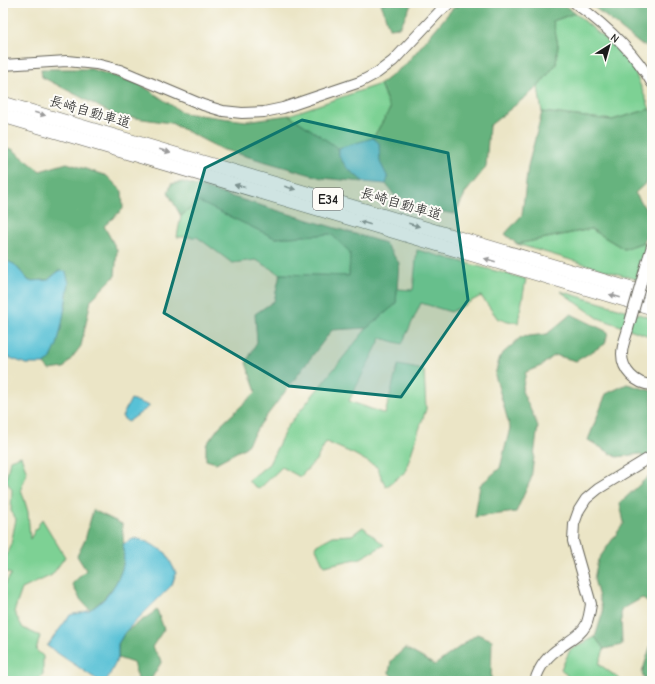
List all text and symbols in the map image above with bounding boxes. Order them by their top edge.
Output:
north arrow [589,26,629,66]
text: N [608,31,621,46]
street label: 長崎自動車道 [47,92,133,132]
one-way arrow [35,111,47,117]
one-way arrow [159,148,171,154]
one-way arrow [234,183,246,189]
street label: 長崎自動車道 [358,184,444,224]
one-way arrow [284,185,296,191]
road number: E34 [313,188,343,210]
one-way arrow [359,220,371,226]
one-way arrow [409,222,421,228]
one-way arrow [484,257,496,263]
one-way arrow [608,293,621,299]

